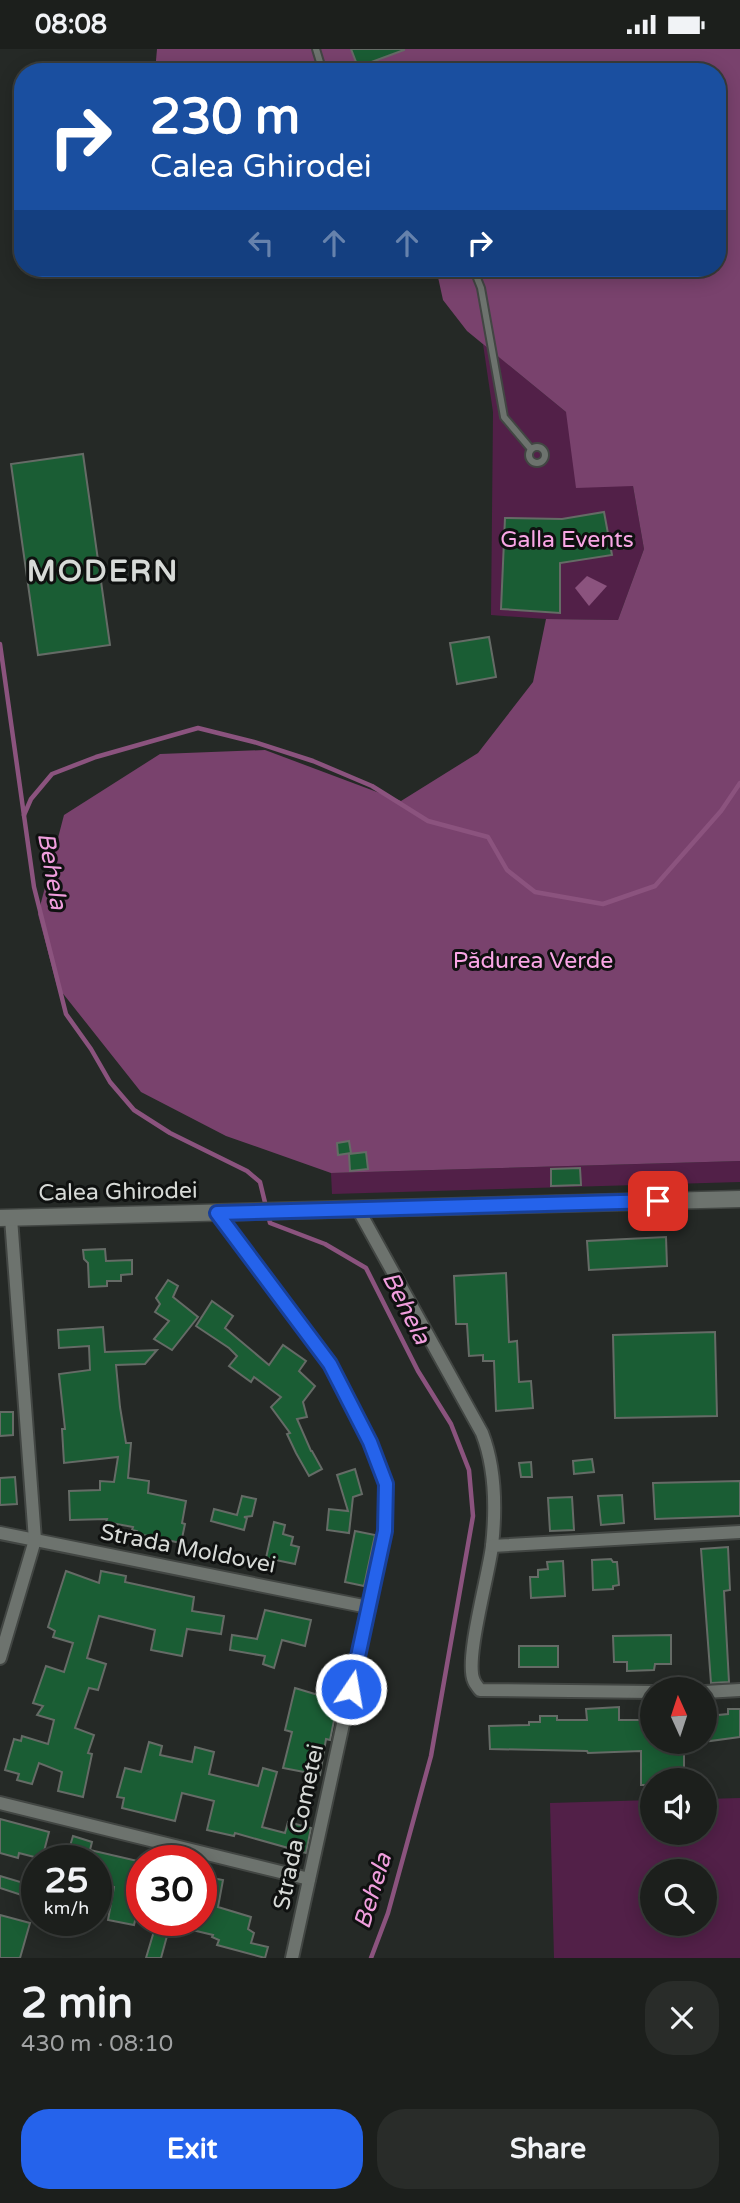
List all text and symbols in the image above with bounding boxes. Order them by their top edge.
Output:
text: 08:08 [35,9,107,40]
text: 230 m [150,88,300,147]
icon: right [35,91,126,182]
text: Calea Ghirodei [150,148,372,186]
icon: left [242,224,280,262]
icon: ahead [315,224,353,262]
icon: ahead [388,224,426,262]
icon: right [461,224,499,262]
park label: Galla Events [500,526,634,554]
district label: MODERN [27,553,179,590]
water label: Behela [31,830,73,912]
park label: Pădurea Verde [453,947,613,975]
pin [628,1171,688,1231]
street label: Calea Ghirodei [38,1177,198,1207]
icon: arrive [639,1182,677,1220]
water label: Behela [375,1267,437,1350]
street label: Strada Moldovei [98,1518,278,1580]
position arrow [314,1652,388,1726]
north arrow [640,1677,718,1753]
map controls [640,1677,717,1936]
street label: Strada Cometei [268,1742,330,1912]
button: sound [640,1768,717,1845]
speed limit sign: 30 [126,1845,217,1936]
water label: Behela [348,1849,398,1932]
button: search [640,1859,717,1936]
text: 25 [45,1860,88,1902]
text: km/h [44,1897,89,1919]
text: 2 min [21,1978,133,2029]
button: close [645,1981,719,2055]
text: 430 m · 08:10 [21,2030,173,2058]
button: Exit [21,2109,363,2189]
button: Share [377,2109,719,2189]

